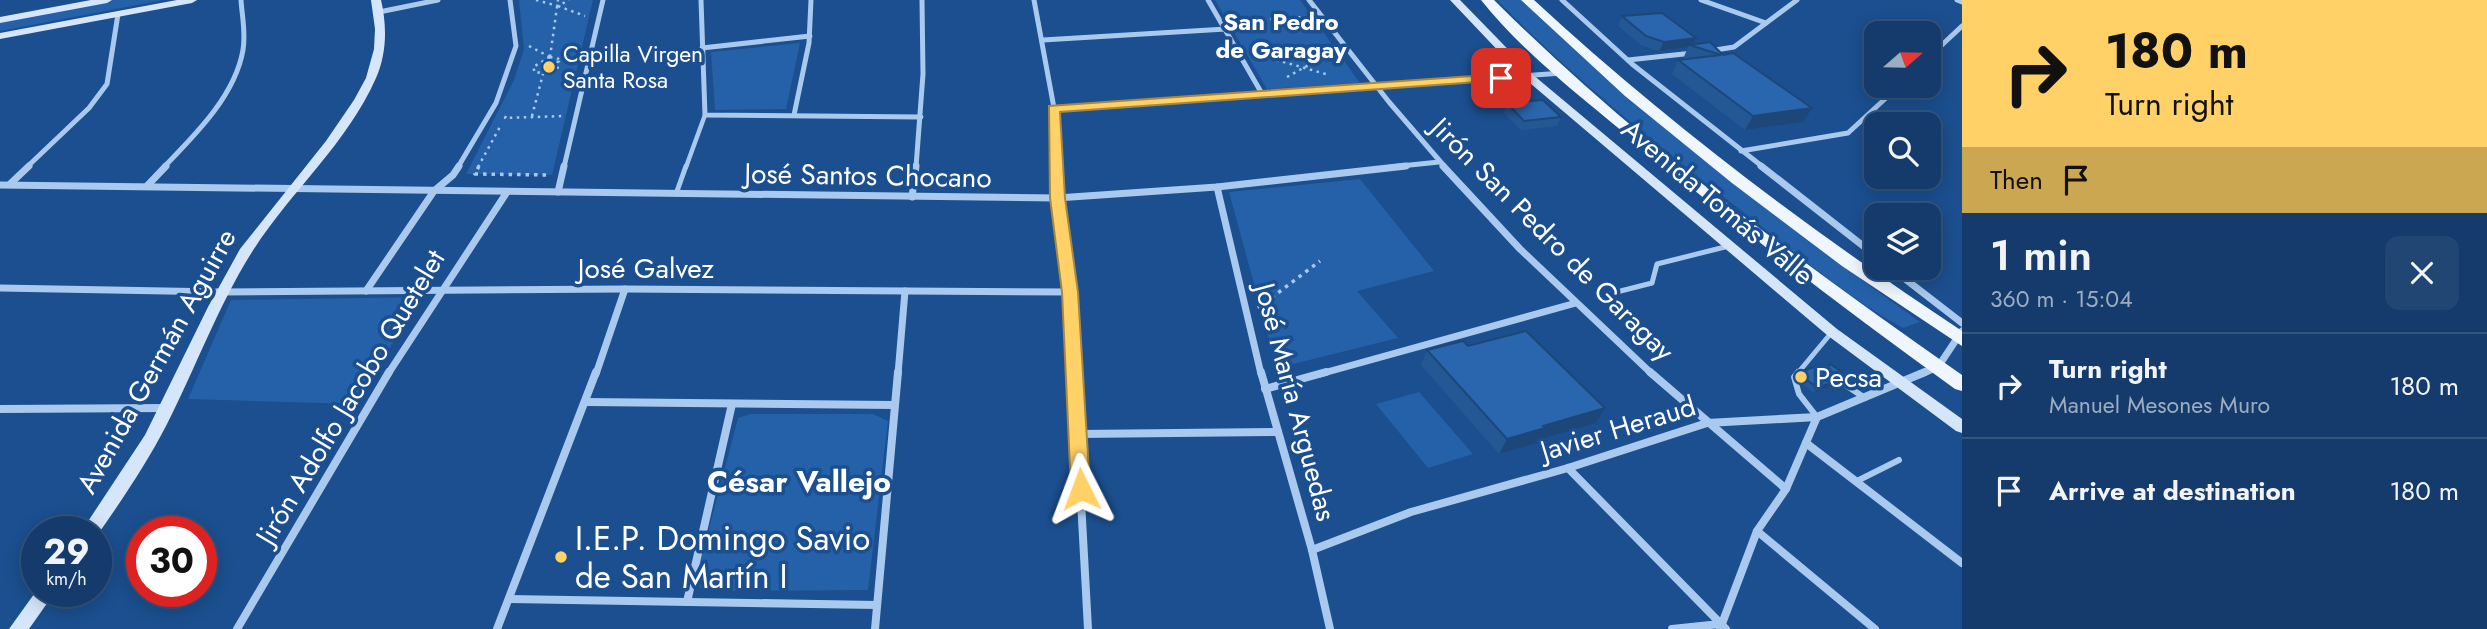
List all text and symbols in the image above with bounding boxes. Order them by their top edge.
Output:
district label: San Pedro de Garagay [1216,4,1347,67]
text: 180 m [2105,16,2248,86]
north arrow [1864,21,1941,98]
map controls [1864,21,1941,280]
icon: right [1990,28,2081,119]
place label: Capilla Virgen Santa Rosa [563,37,703,97]
pin [1471,48,1531,108]
marker: Capilla Virgen Santa Rosa [541,59,557,75]
icon: arrive [1482,59,1520,97]
text: Turn right [2105,81,2234,127]
street label: Jirón San Pedro de Garagay [1419,105,1684,371]
street label: Avenida Tomás Valle [1612,109,1823,295]
button: search [1864,112,1941,189]
street label: José Santos Chocano [740,153,992,198]
text: Then [1990,161,2043,199]
icon: arrive [2057,161,2095,199]
button: layers [1864,203,1941,280]
street label: Avenida Germán Aguirre [66,221,246,501]
text: 1 min [1990,225,2092,286]
button: close [2385,236,2459,310]
street label: Jirón Adolfo Jacobo Quetelet [244,242,455,556]
street label: José Galvez [574,248,714,289]
street label: José María Arguedas [1243,275,1347,526]
text: 360 m · 15:04 [1990,282,2133,316]
text: Turn right [2049,350,2167,388]
place label: Pecsa [1815,357,1882,398]
icon: right [1990,367,2028,405]
text: 180 m [2389,367,2459,405]
marker: Pecsa [1793,369,1809,385]
street label: Javier Heraud [1532,385,1701,473]
text: Manuel Mesones Muro [2049,388,2270,422]
position arrow [1044,452,1118,526]
district label: César Vallejo [707,460,891,503]
icon: arrive [1990,472,2028,510]
text: Arrive at destination [2049,472,2296,510]
text: 180 m [2389,472,2459,510]
place label: I.E.P. Domingo Savio de San Martín I [575,515,870,600]
speed limit sign: 30 [126,516,217,607]
text: 29 [43,527,90,577]
marker: I.E.P. Domingo Savio de San Martín I [553,549,569,565]
text: km/h [46,566,87,592]

